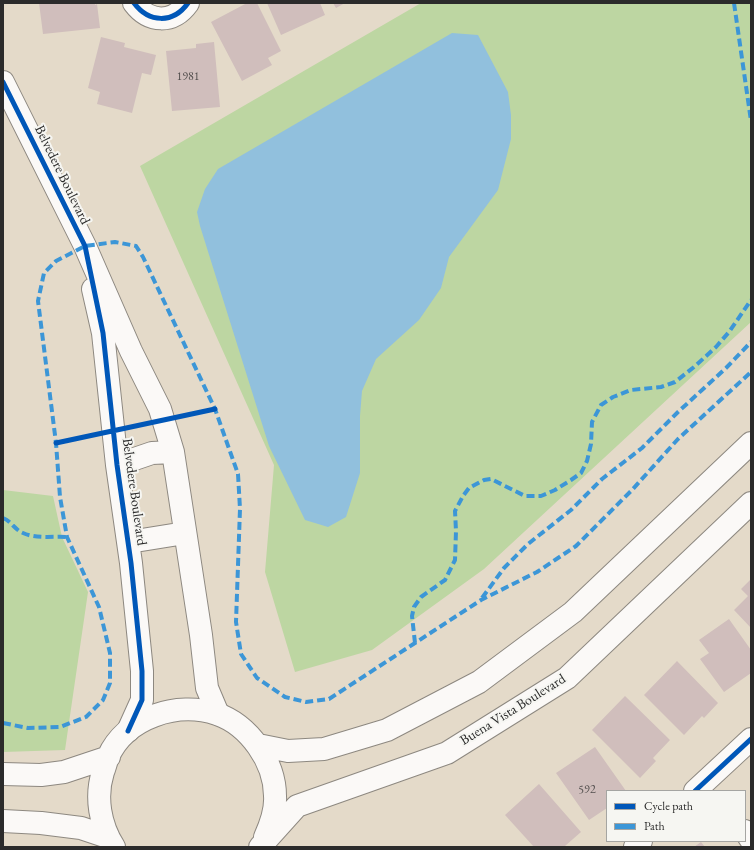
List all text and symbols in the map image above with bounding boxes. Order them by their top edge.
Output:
house number: 1981 [176,70,200,84]
street label: Belvedere Boulevard [31,123,93,227]
street label: Belvedere Boulevard [118,437,150,547]
street label: Buena Vista Boulevard [457,671,569,749]
house number: 592 [578,783,596,797]
legend [606,790,746,842]
text: Cycle path [644,798,693,814]
text: Path [644,818,665,834]

